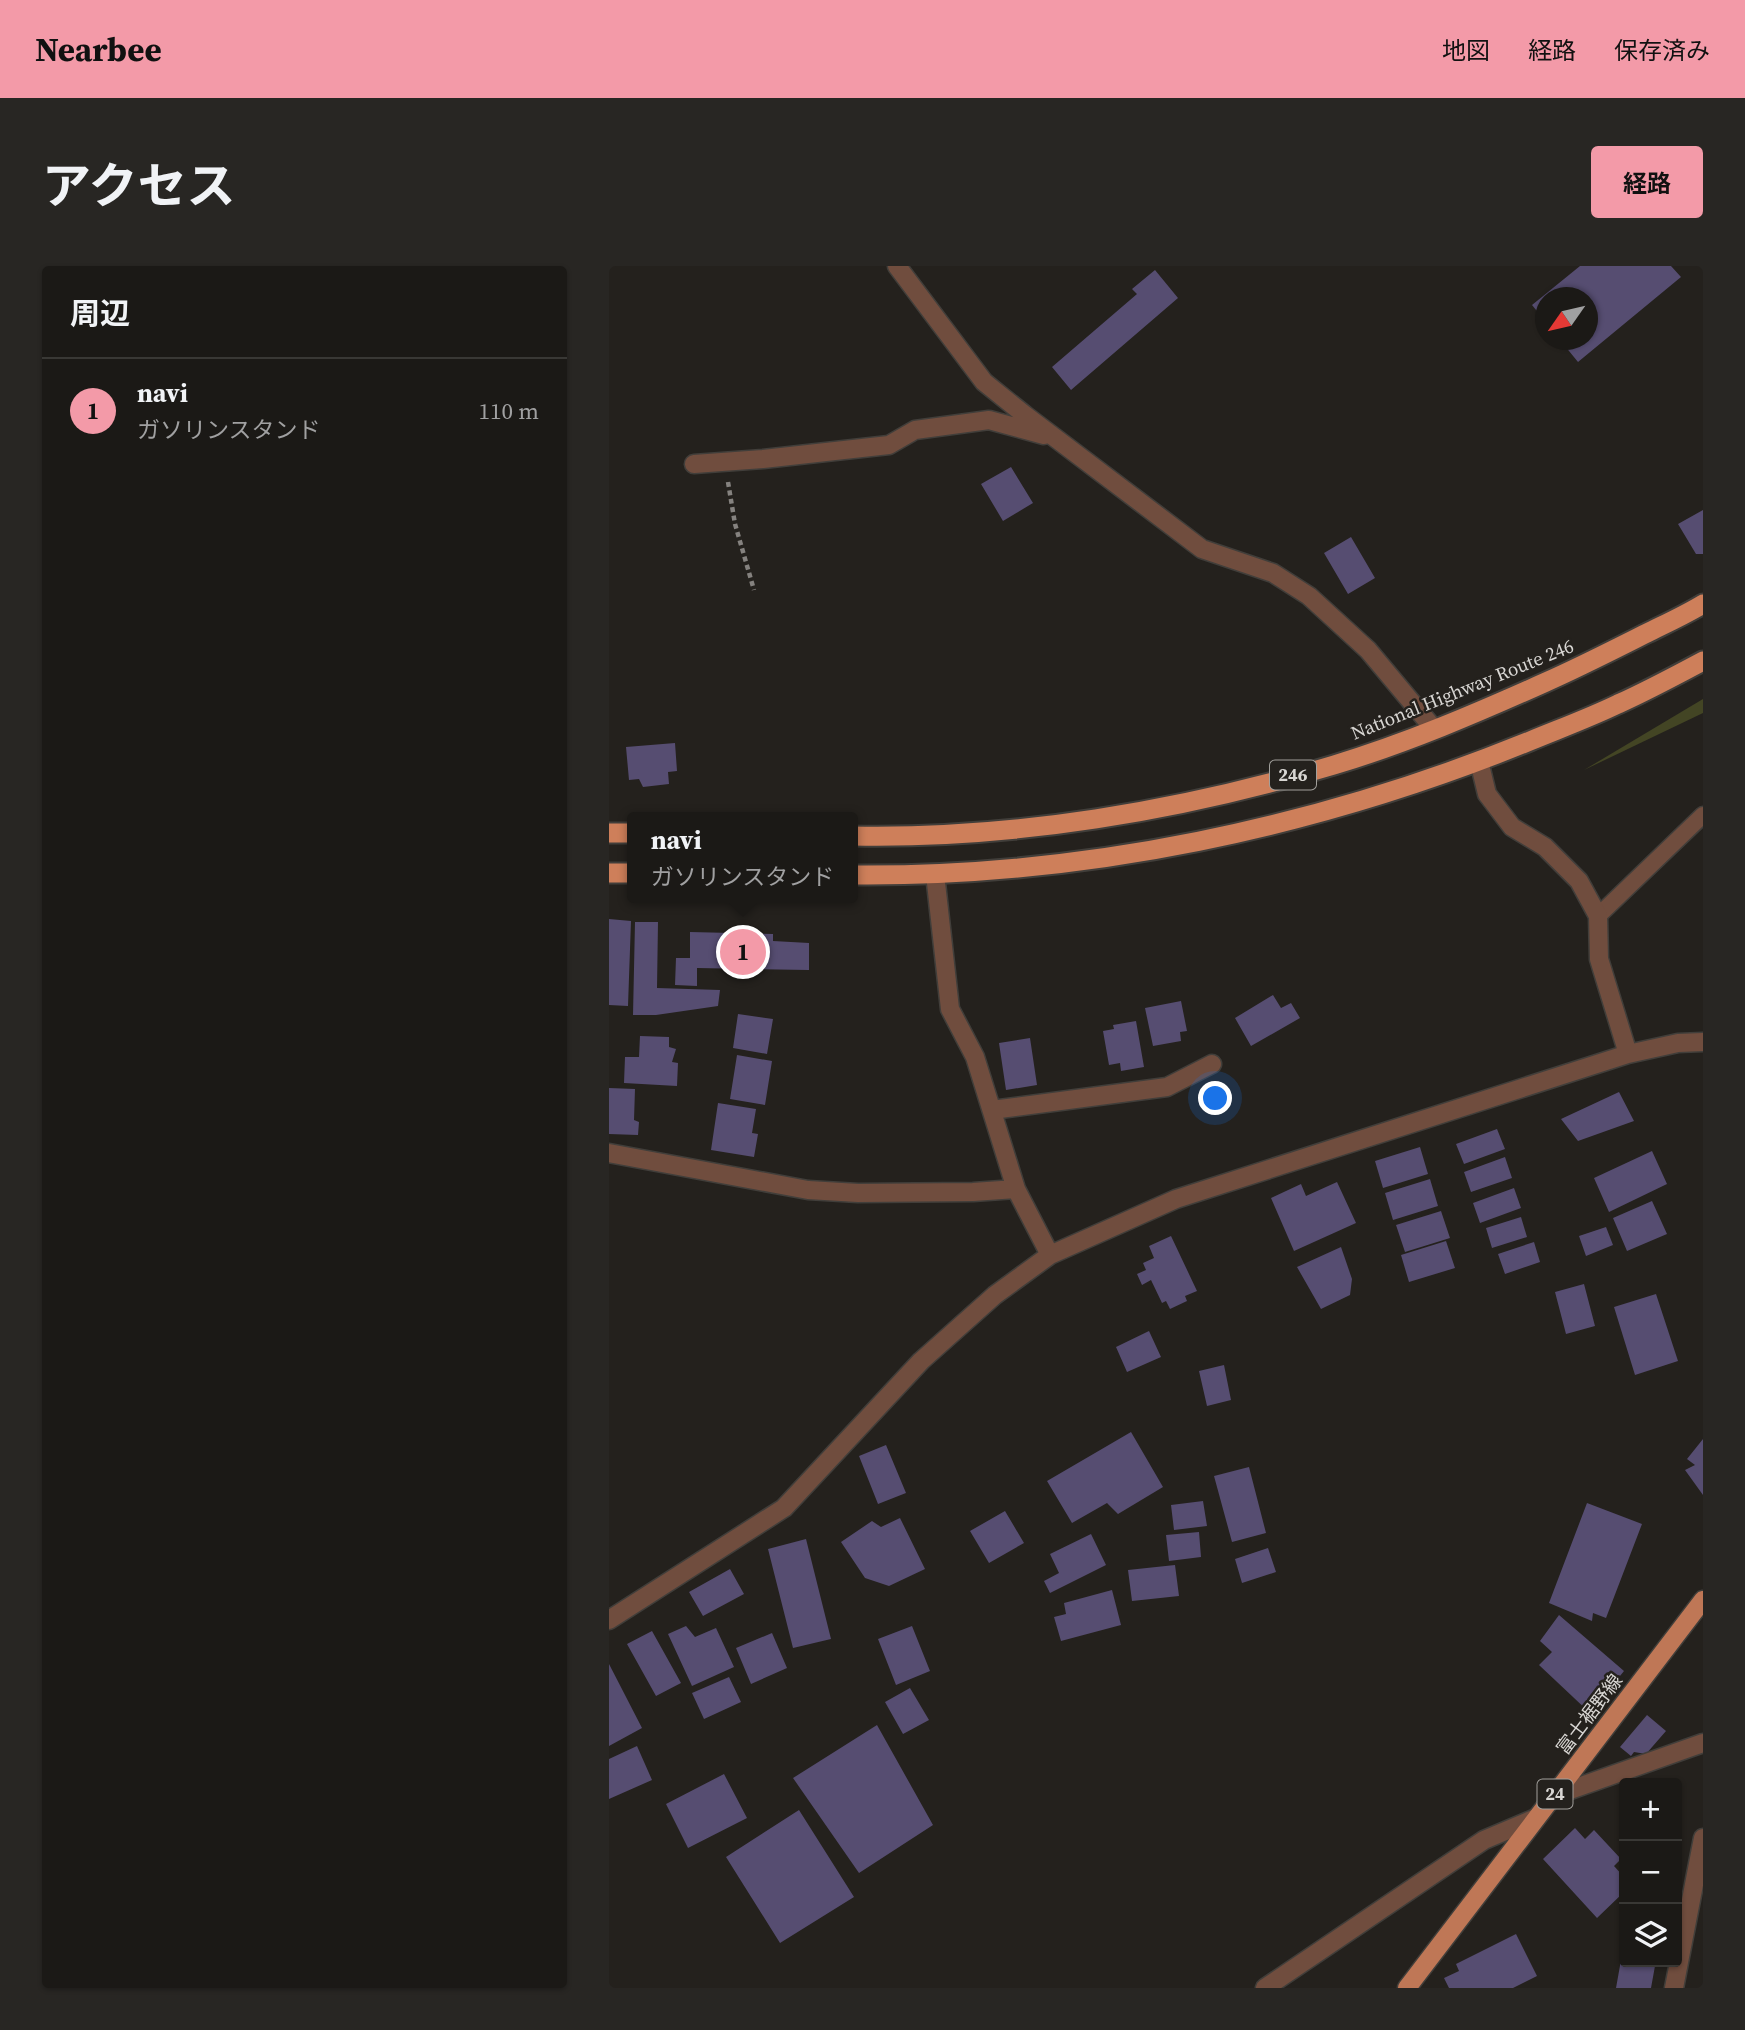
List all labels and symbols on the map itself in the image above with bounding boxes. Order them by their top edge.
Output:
north arrow [1535,287,1598,350]
street label: National Highway Route 246 [1347,632,1577,746]
road number: 246 [1270,760,1316,790]
pin: 1 [720,926,766,978]
your location [1198,1081,1232,1115]
street label: 富士裾野線 [1550,1668,1628,1760]
road number: 24 [1537,1779,1573,1808]

